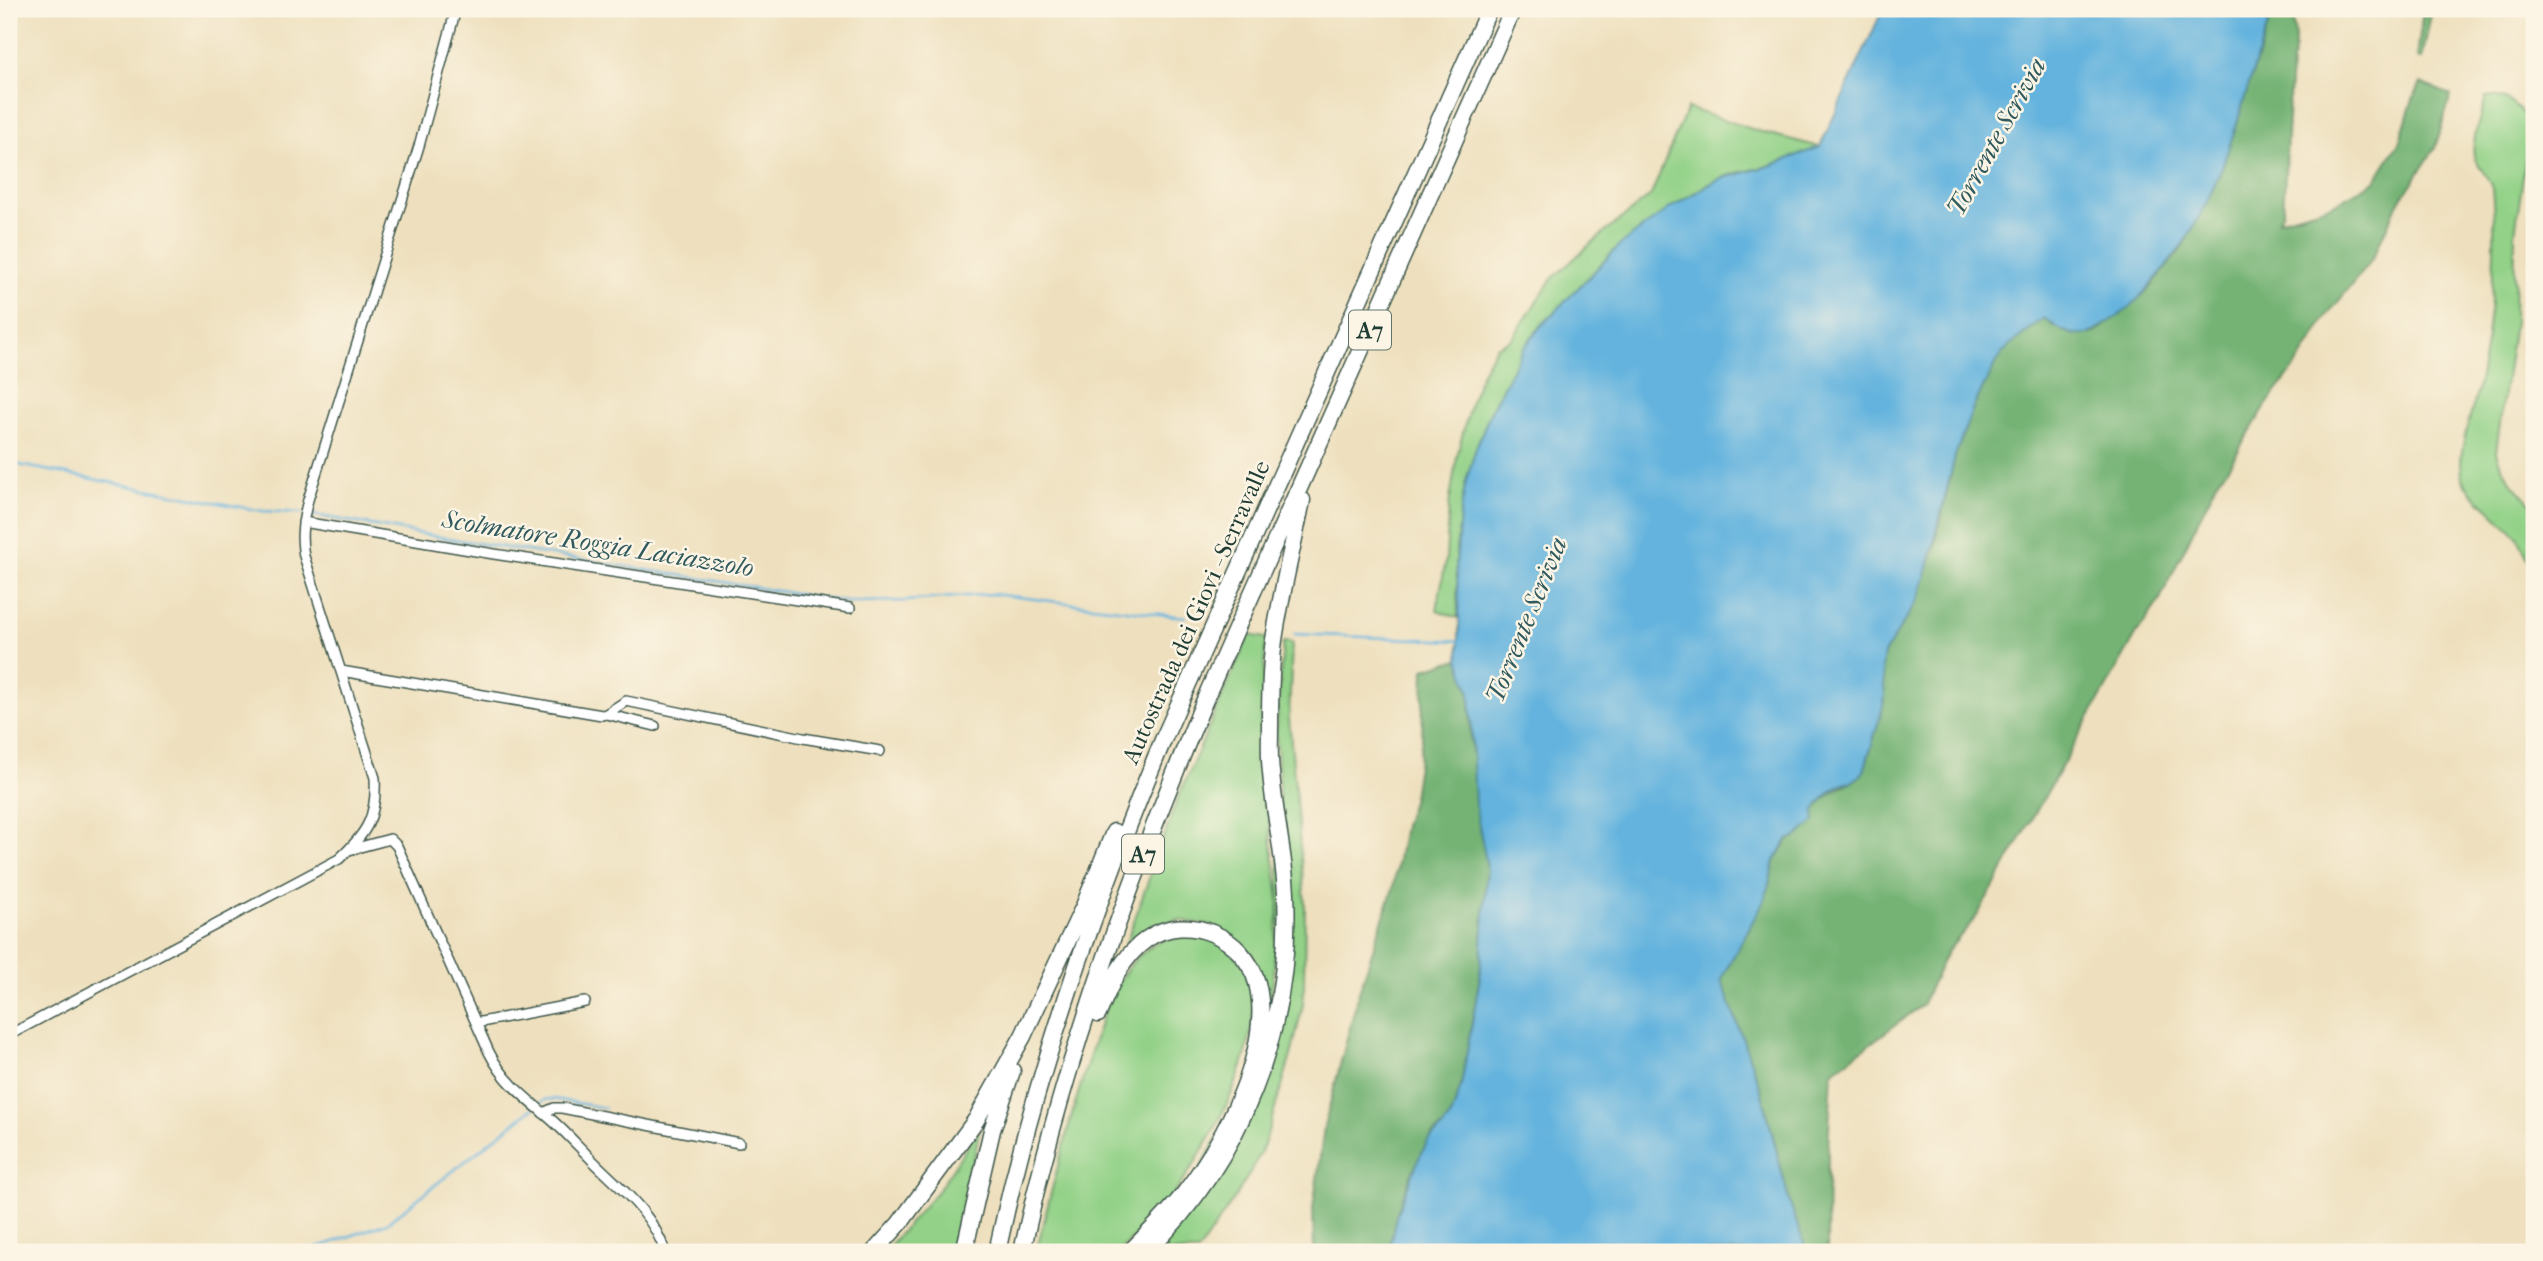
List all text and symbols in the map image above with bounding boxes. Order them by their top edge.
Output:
water label: Torrente Scrivia [1940,53,2053,222]
road number: A7 [1349,310,1391,350]
street label: Autostrada dei Giovi - Serravalle [1116,456,1276,769]
water label: Scolmatore Roggia Laciazzolo [439,503,756,583]
water label: Torrente Scrivia [1479,533,1574,708]
road number: A7 [1122,834,1164,874]

